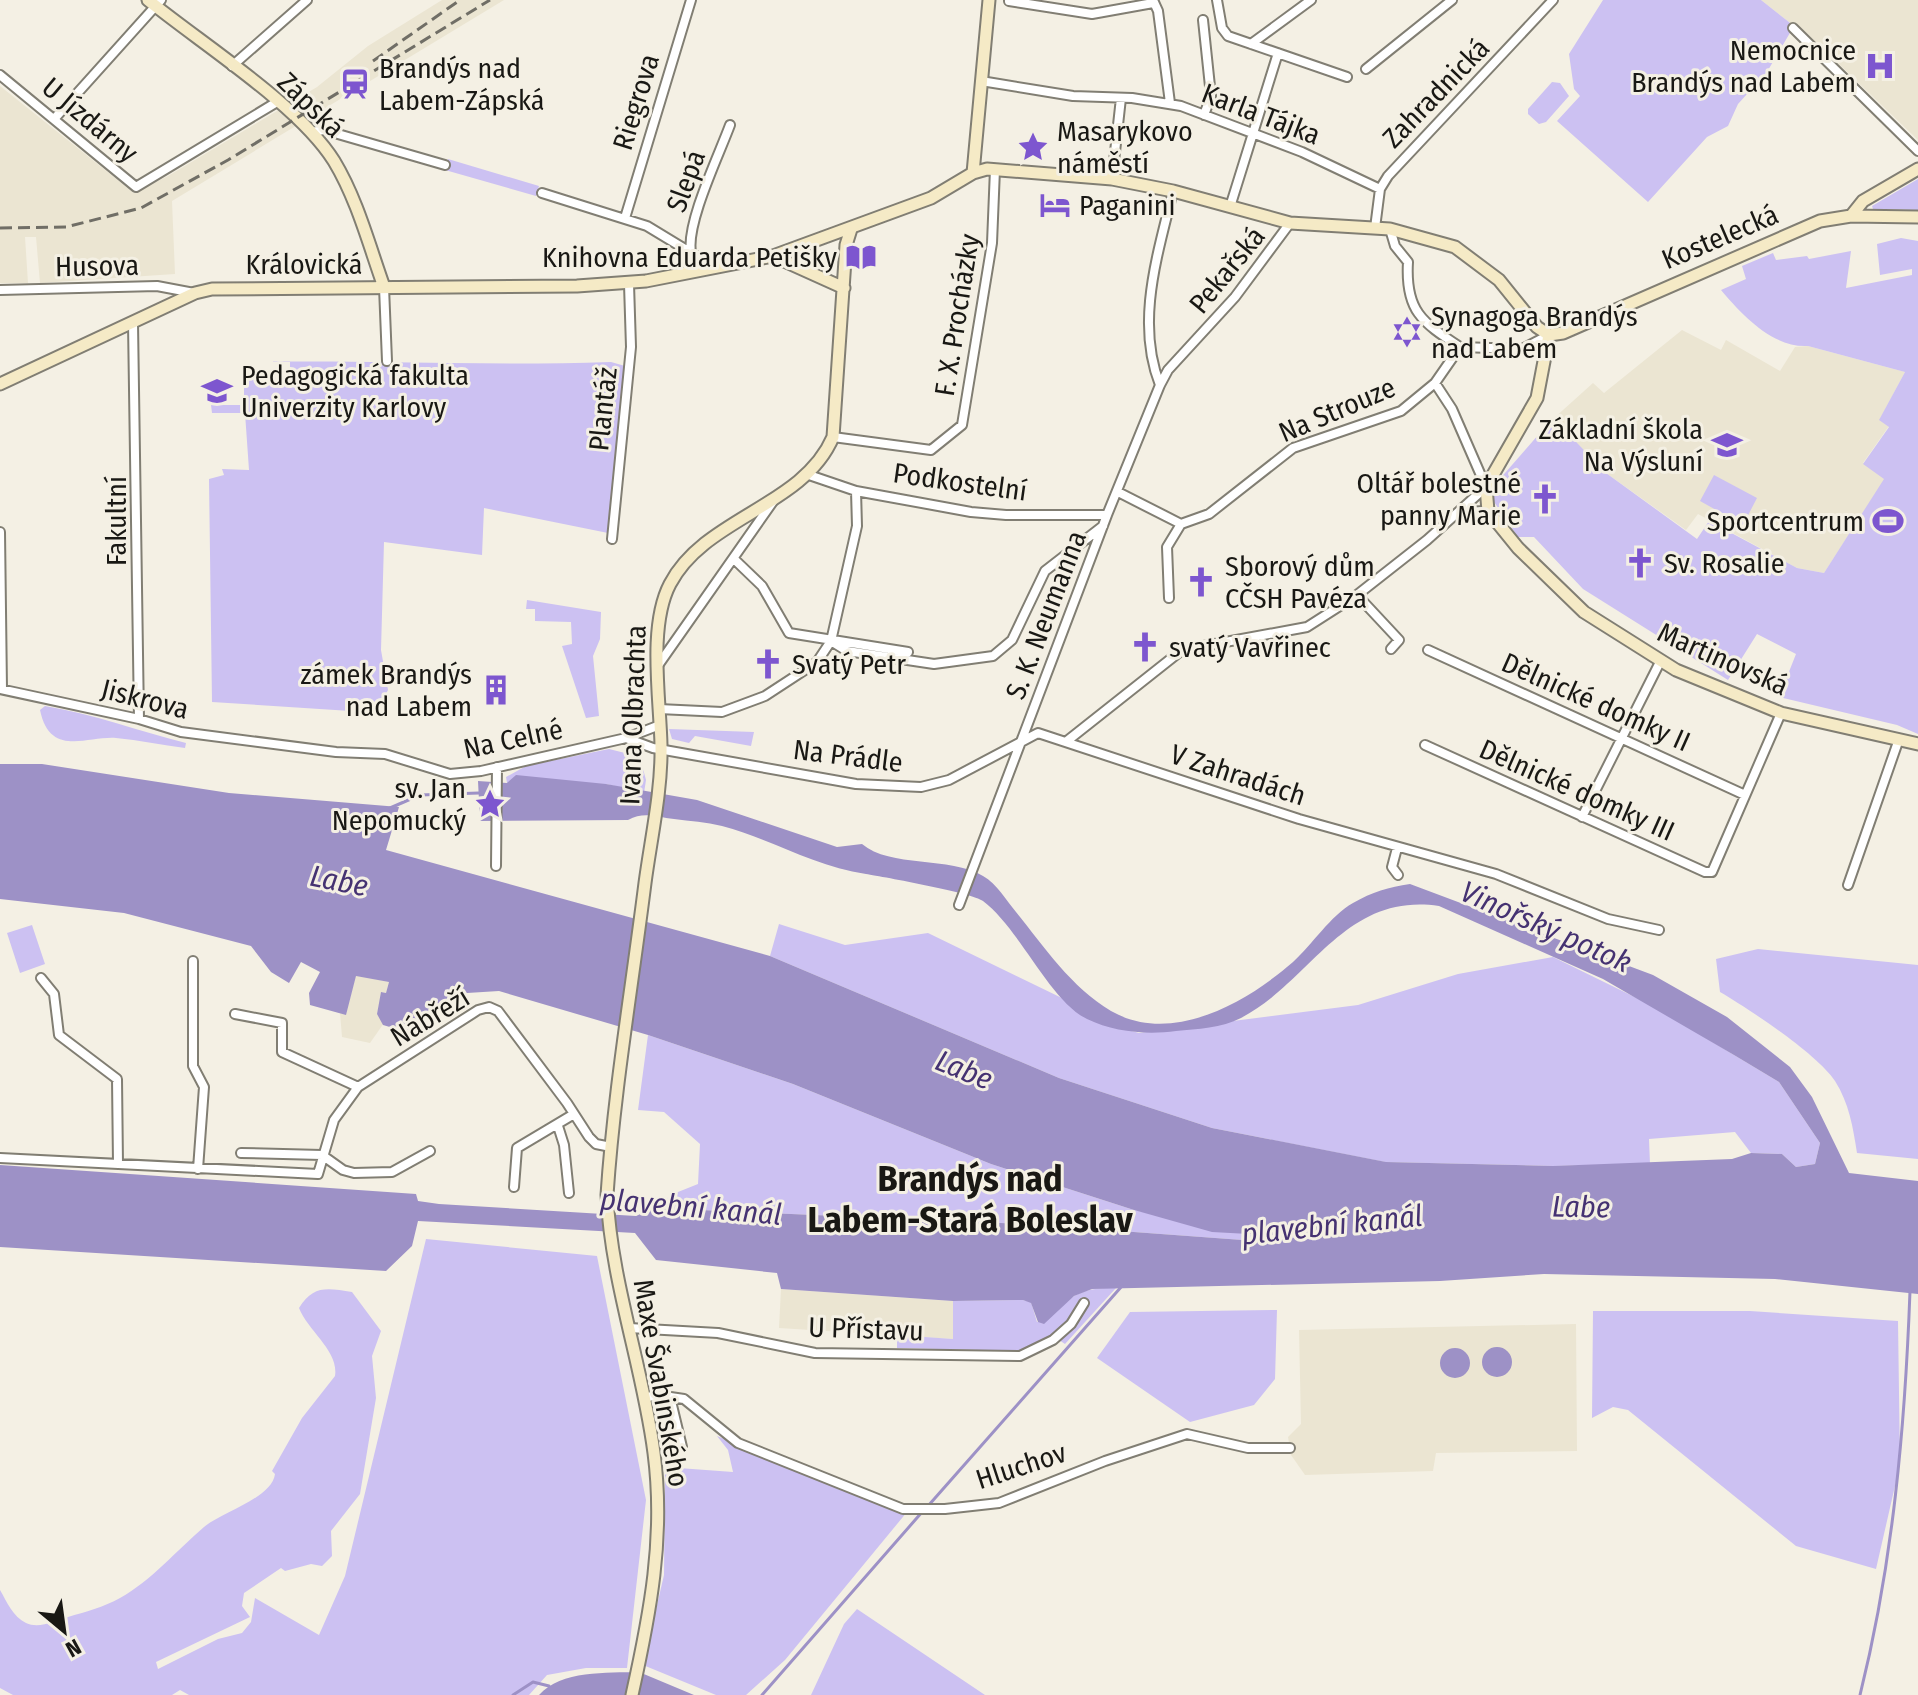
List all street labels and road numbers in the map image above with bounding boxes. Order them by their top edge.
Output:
street label: Zahradnická [1376,32,1496,154]
street label: Riegrova [606,50,666,154]
street label: Zápská [271,65,351,145]
street label: U Jízdárny [36,71,145,170]
street label: Karla Tájka [1197,76,1325,152]
street label: Slepá [660,146,712,216]
street label: Kostelecká [1657,198,1783,276]
street label: Pekařská [1182,220,1272,320]
street label: F. X. Procházky [928,231,986,398]
street label: Královická [246,248,362,281]
street label: Husova [55,249,139,283]
street label: Plantáž [582,366,624,452]
street label: Na Strouze [1274,371,1400,449]
street label: Podkostelní [891,456,1029,508]
street label: Fakultní [100,476,133,566]
street label: S. K. Neumanna [999,526,1093,704]
street label: Martinovská [1653,616,1793,702]
street label: Ivana Olbrachta [613,624,653,806]
street label: Dělnické domky II [1497,646,1695,758]
street label: Jiskrova [98,672,192,726]
street label: Na Celné [460,712,566,766]
street label: Dělnické domky III [1474,732,1680,848]
street label: Na Prádle [791,733,905,779]
street label: V Zahradách [1166,738,1310,812]
street label: Nábřeží [384,981,476,1053]
street label: Maxe Švabinského [626,1277,696,1489]
street label: U Přístavu [808,1310,924,1348]
street label: Hluchov [972,1436,1071,1496]

